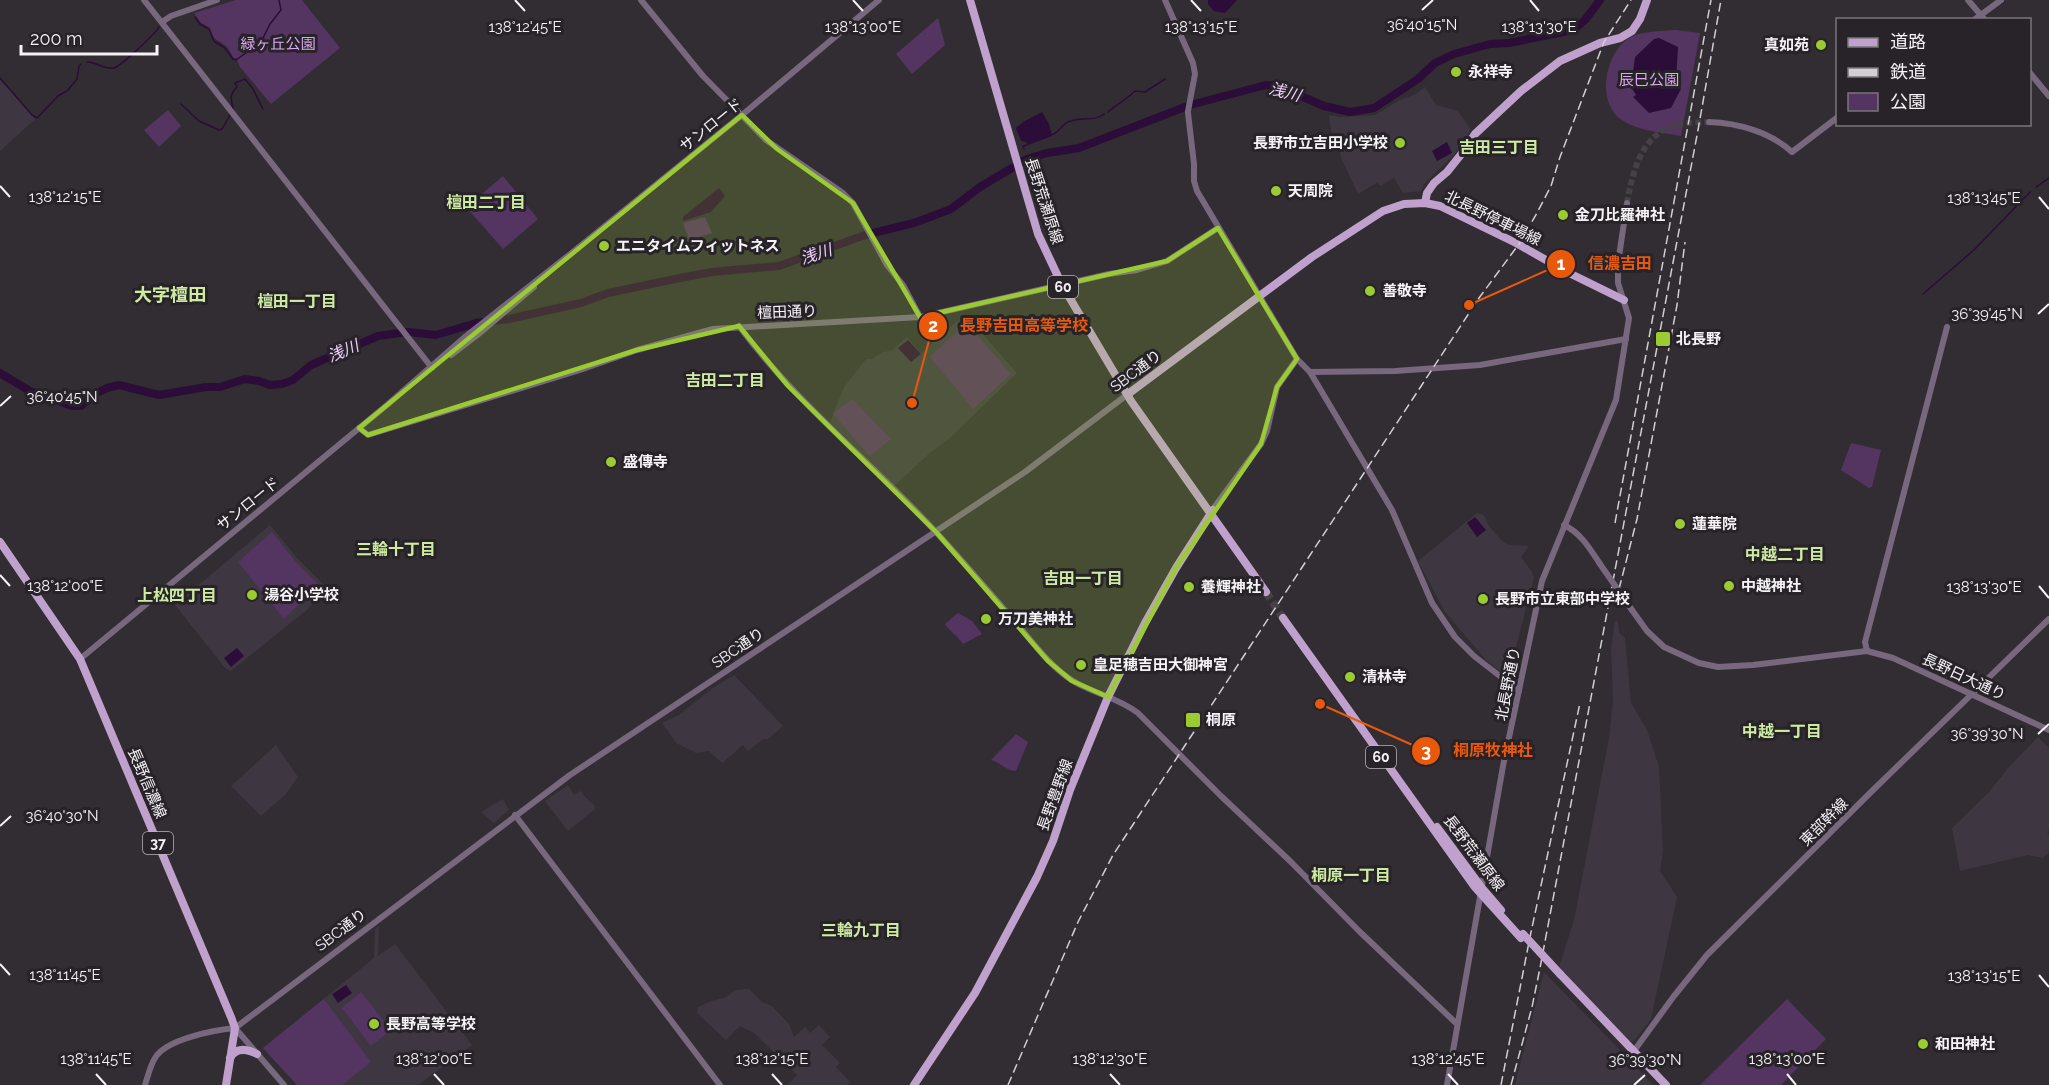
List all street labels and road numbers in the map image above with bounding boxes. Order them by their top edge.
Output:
street label: サンロード [676,94,746,156]
street label: 長野荒瀬原線 [1022,155,1066,247]
street label: 北長野停車場線 [1442,187,1544,249]
road number: 60 [1048,276,1078,298]
street label: 檀田通り [757,302,817,322]
street label: SBC通り [1107,346,1165,396]
street label: サンロード [213,473,283,535]
street label: SBC通り [708,624,768,672]
street label: 北長野通り [1492,645,1524,723]
street label: 長野日大通り [1919,650,2009,704]
street label: 長野信濃線 [124,745,170,821]
road number: 60 [1366,746,1396,768]
street label: 長野豊野線 [1034,757,1076,833]
street label: 東部幹線 [1796,794,1852,850]
street label: 長野荒瀬原線 [1440,812,1508,894]
road number: 37 [143,832,173,854]
street label: SBC通り [312,905,370,955]

